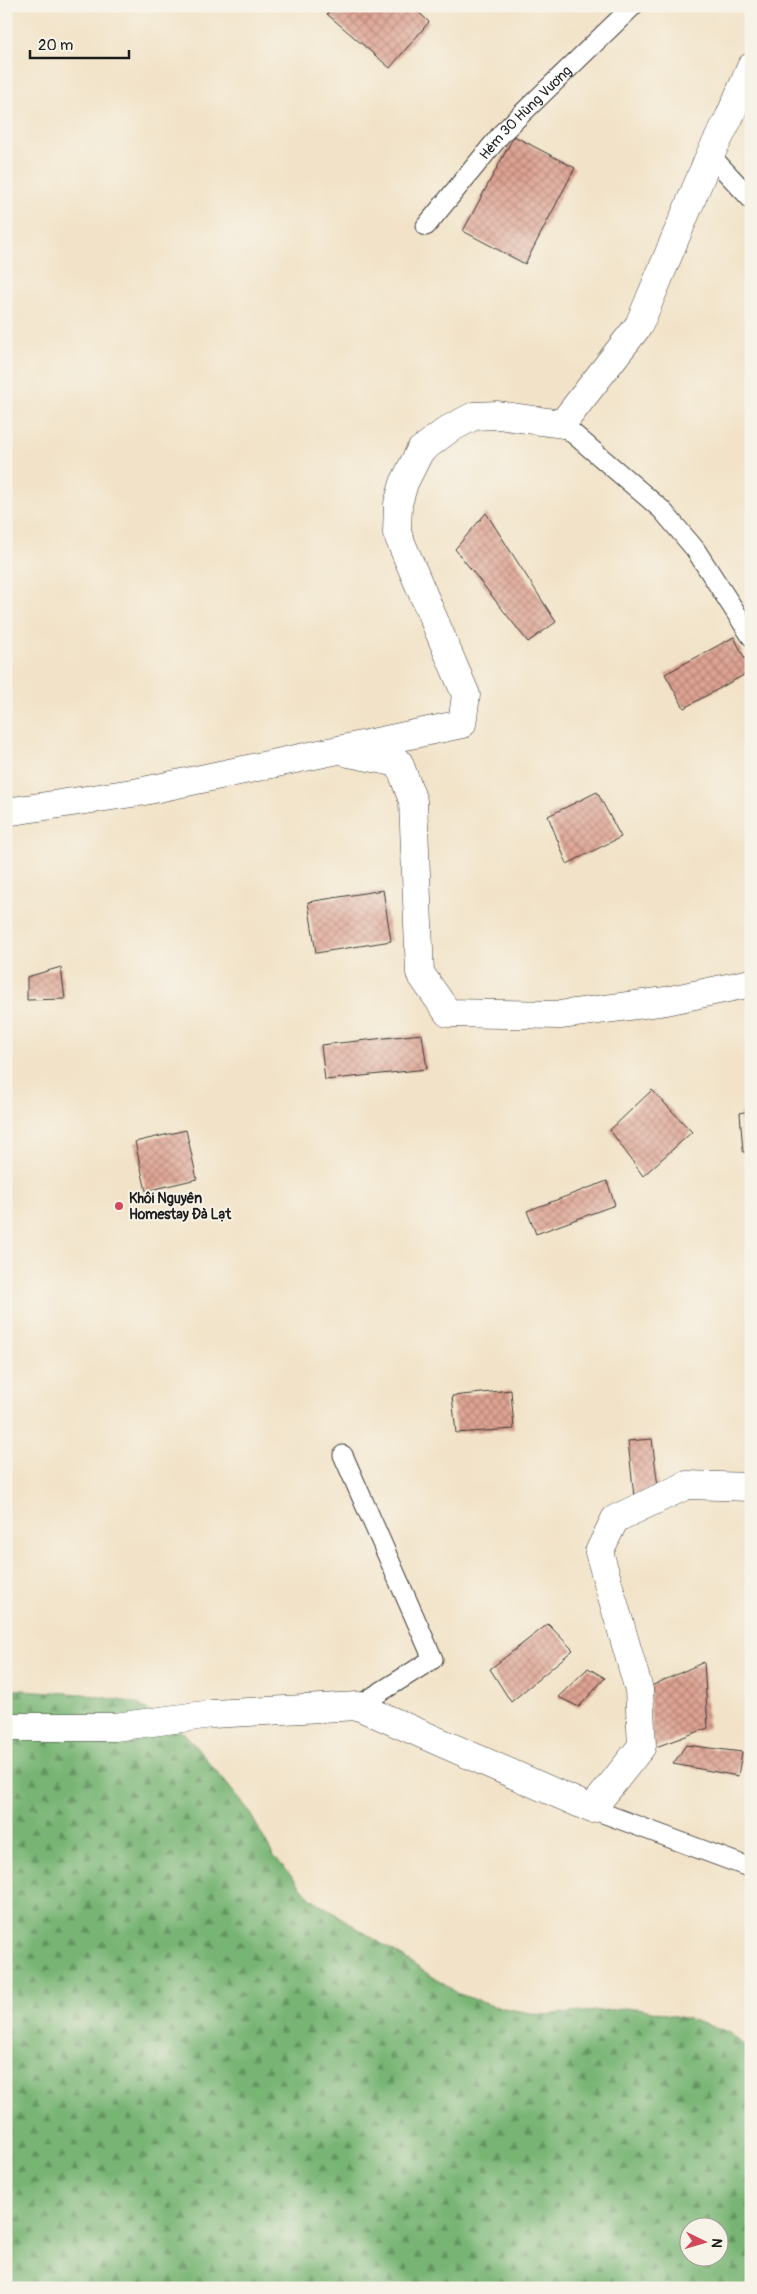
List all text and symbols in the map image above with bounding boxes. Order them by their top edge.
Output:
scale bar [30,28,129,60]
text: 20 m [38,36,73,55]
street label: Hẻm 30 Hùng Vương [476,62,575,163]
place label: Khôi Nguyên Homestay Đà Lạt [129,1190,231,1223]
marker: Khôi Nguyên Homestay Đà Lạt [113,1200,125,1212]
north arrow [680,2216,730,2266]
text: N [708,2238,725,2249]

